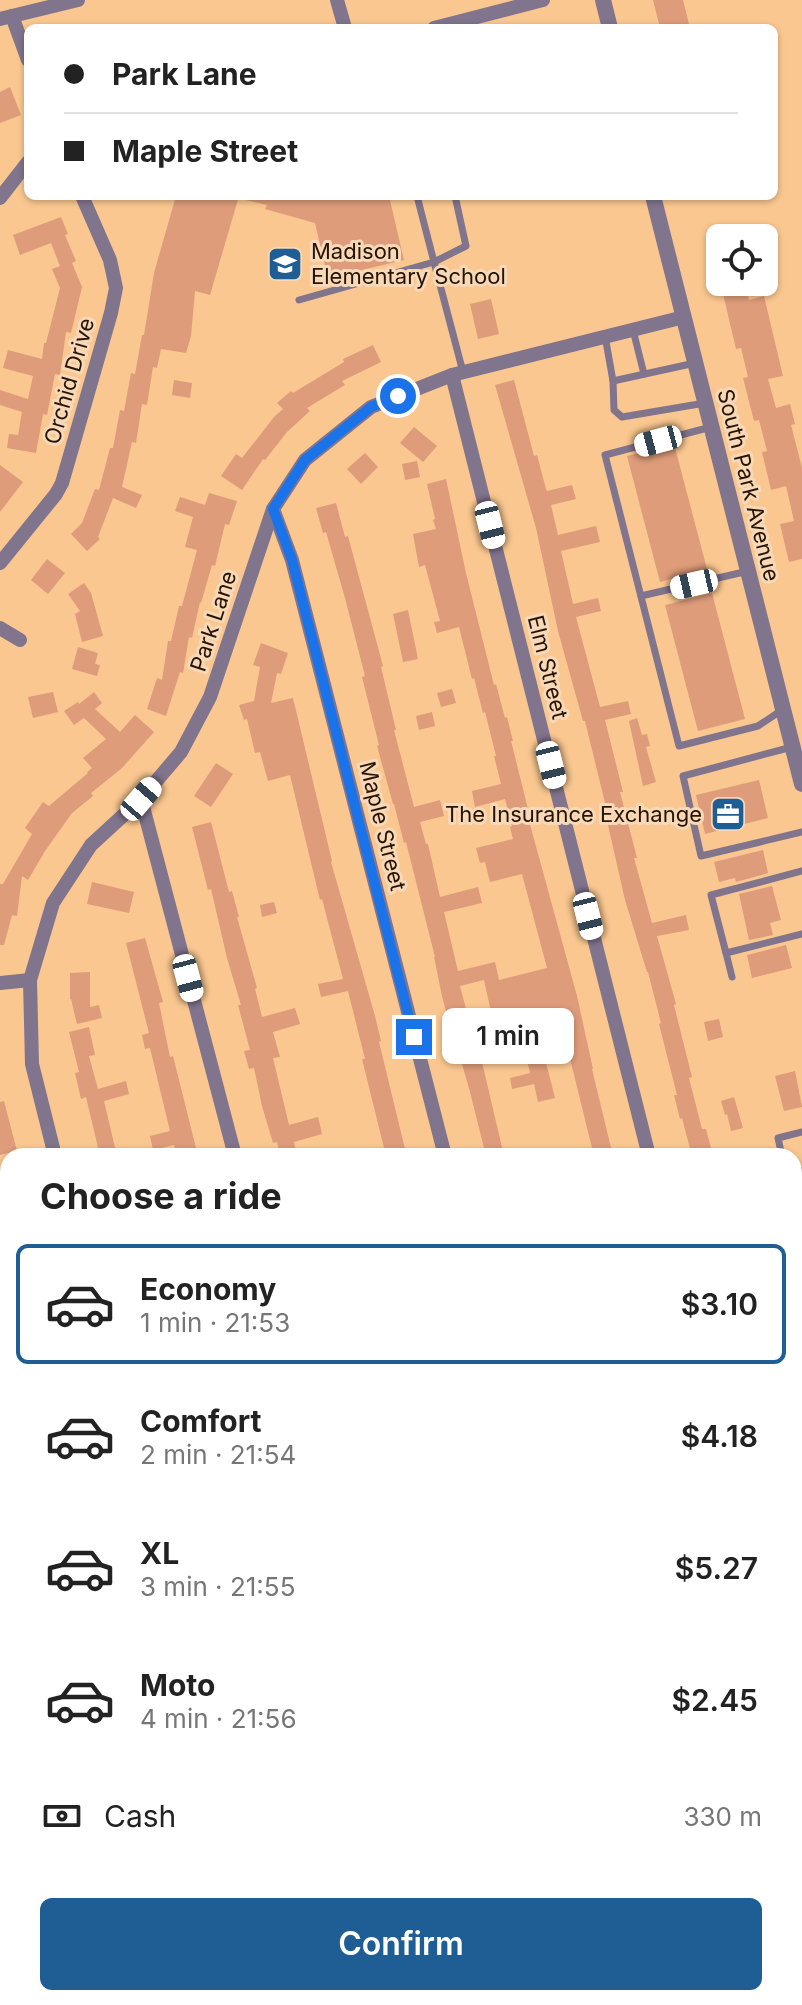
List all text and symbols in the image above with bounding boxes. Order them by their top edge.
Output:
text: Park Lane [112,56,257,92]
text: Maple Street [112,133,298,169]
map controls [706,224,778,296]
button: locate [706,224,778,296]
place label: Madison Elementary School [311,238,506,289]
school or university icon: Madison Elementary School [266,245,304,283]
street label: Orchid Drive [39,315,99,447]
route start [380,378,416,414]
street label: South Park Avenue [713,386,785,584]
car [632,423,684,459]
car [473,499,507,551]
car [668,567,720,601]
street label: Park Lane [185,568,241,674]
street label: Elm Street [523,612,573,722]
car [534,739,568,791]
street label: Maple Street [354,759,412,893]
car [116,773,166,825]
office icon: The Insurance Exchange [709,795,747,833]
place label: The Insurance Exchange [445,801,702,827]
car [571,890,605,942]
car [170,952,206,1004]
callout: 1 min [442,1009,574,1065]
route end [396,1019,432,1055]
text: 1 min [476,1020,540,1051]
text: Choose a ride [40,1174,282,1218]
icon: car [44,1268,116,1340]
text: Economy [140,1271,276,1307]
text: $3.10 [681,1286,758,1322]
text: 1 min · 21:53 [140,1307,290,1338]
icon: car [44,1400,116,1472]
text: Comfort [140,1403,261,1439]
text: $4.18 [681,1418,758,1454]
text: 2 min · 21:54 [140,1439,296,1470]
icon: car [44,1532,116,1604]
text: XL [140,1535,179,1571]
text: $5.27 [675,1550,758,1586]
text: 3 min · 21:55 [140,1571,295,1602]
icon: car [44,1664,116,1736]
text: Moto [140,1667,215,1703]
text: $2.45 [671,1682,758,1718]
text: 4 min · 21:56 [140,1703,297,1734]
icon: cash [40,1794,84,1838]
text: Cash [104,1798,176,1834]
text: 330 m [683,1801,762,1832]
button: Confirm [40,1898,762,1990]

